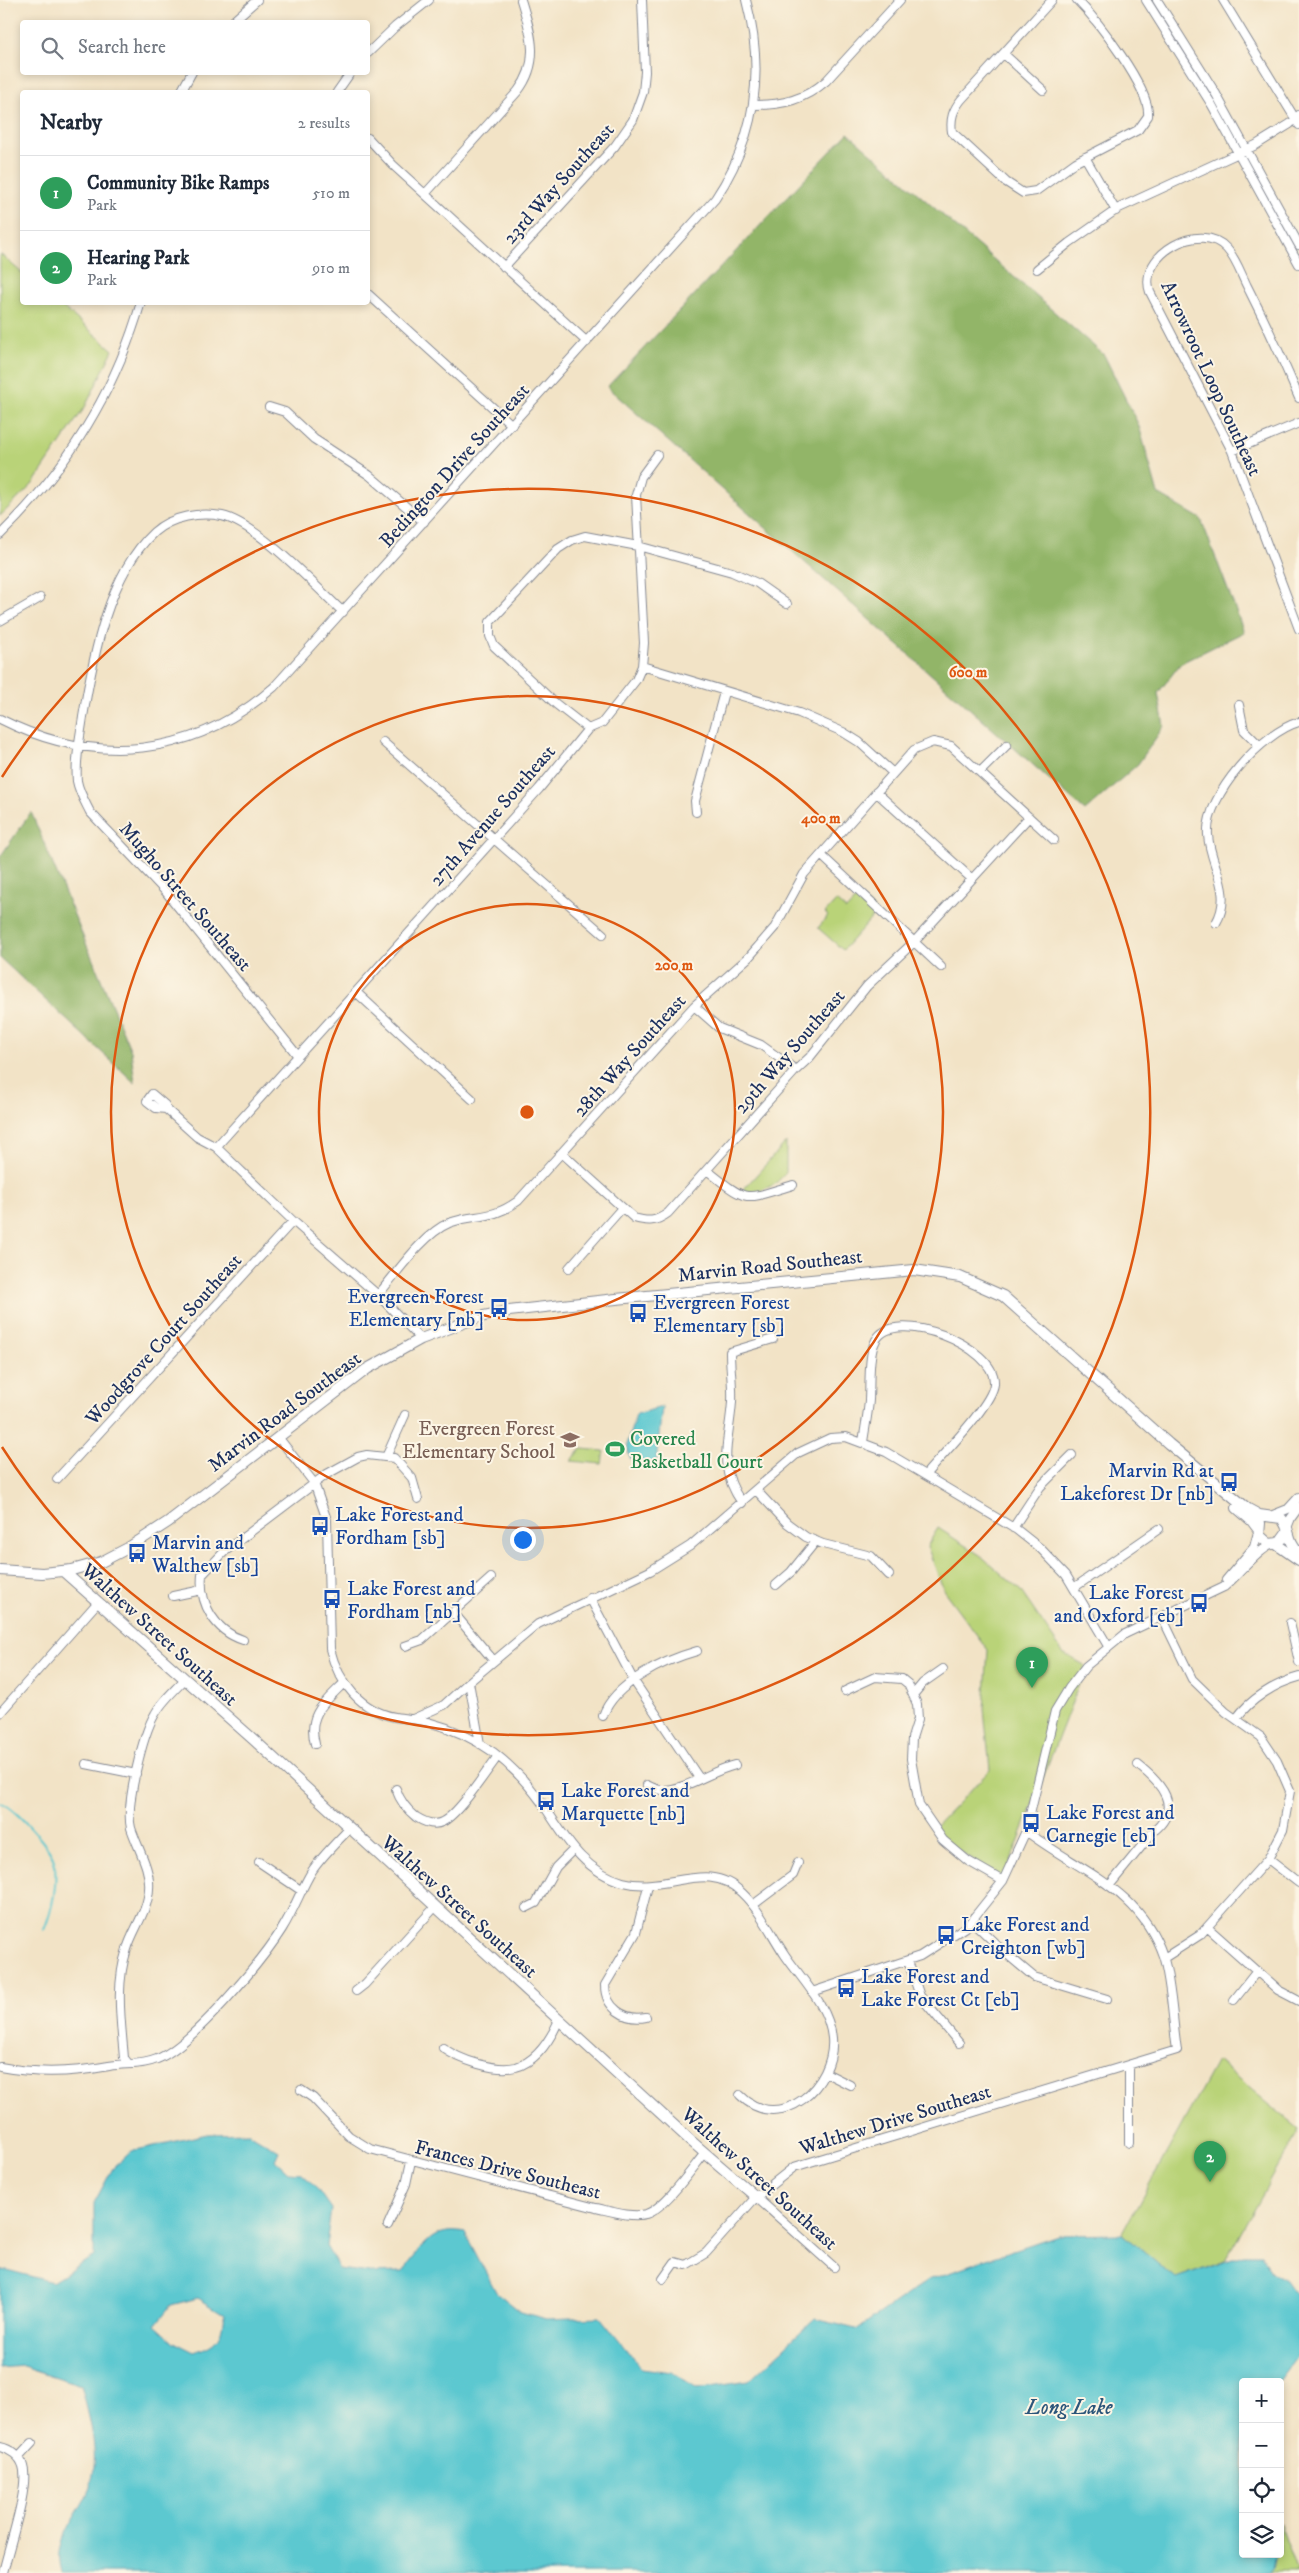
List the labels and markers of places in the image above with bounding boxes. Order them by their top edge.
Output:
centre of rings [518,1103,536,1121]
place label: Evergreen Forest Elementary [nb] [347,1285,484,1333]
place label: Evergreen Forest Elementary [sb] [653,1291,790,1339]
bus stop icon: Evergreen Forest Elementary [nb] [488,1297,510,1319]
bus stop icon: Evergreen Forest Elementary [sb] [627,1302,649,1324]
place label: Evergreen Forest Elementary School [402,1417,555,1465]
place label: Covered Basketball Court [630,1427,763,1475]
school or university icon: Evergreen Forest Elementary School [559,1429,581,1451]
sports icon: Covered Basketball Court [604,1438,626,1460]
place label: Marvin Rd at Lakeforest Dr [nb] [1060,1459,1214,1507]
bus stop icon: Marvin Rd at Lakeforest Dr [nb] [1218,1471,1240,1493]
place label: Lake Forest and Fordham [sb] [335,1503,463,1551]
bus stop icon: Lake Forest and Fordham [sb] [309,1515,331,1537]
place label: Marvin and Walthew [sb] [151,1531,259,1579]
bus stop icon: Marvin and Walthew [sb] [126,1542,148,1564]
place label: Lake Forest and Fordham [nb] [347,1577,475,1625]
place label: Lake Forest and Oxford [eb] [1054,1581,1184,1629]
bus stop icon: Lake Forest and Fordham [nb] [321,1588,343,1610]
bus stop icon: Lake Forest and Oxford [eb] [1188,1592,1210,1614]
pin: 1 [1016,1647,1048,1688]
place label: Lake Forest and Marquette [nb] [561,1779,689,1827]
bus stop icon: Lake Forest and Marquette [nb] [535,1790,557,1812]
place label: Lake Forest and Carnegie [eb] [1046,1801,1174,1849]
bus stop icon: Lake Forest and Carnegie [eb] [1020,1812,1042,1834]
place label: Lake Forest and Creighton [wb] [961,1913,1089,1961]
bus stop icon: Lake Forest and Creighton [wb] [935,1924,957,1946]
place label: Lake Forest and Lake Forest Ct [eb] [861,1965,1020,2013]
bus stop icon: Lake Forest and Lake Forest Ct [eb] [835,1977,857,1999]
pin: 2 [1194,2141,1226,2182]

